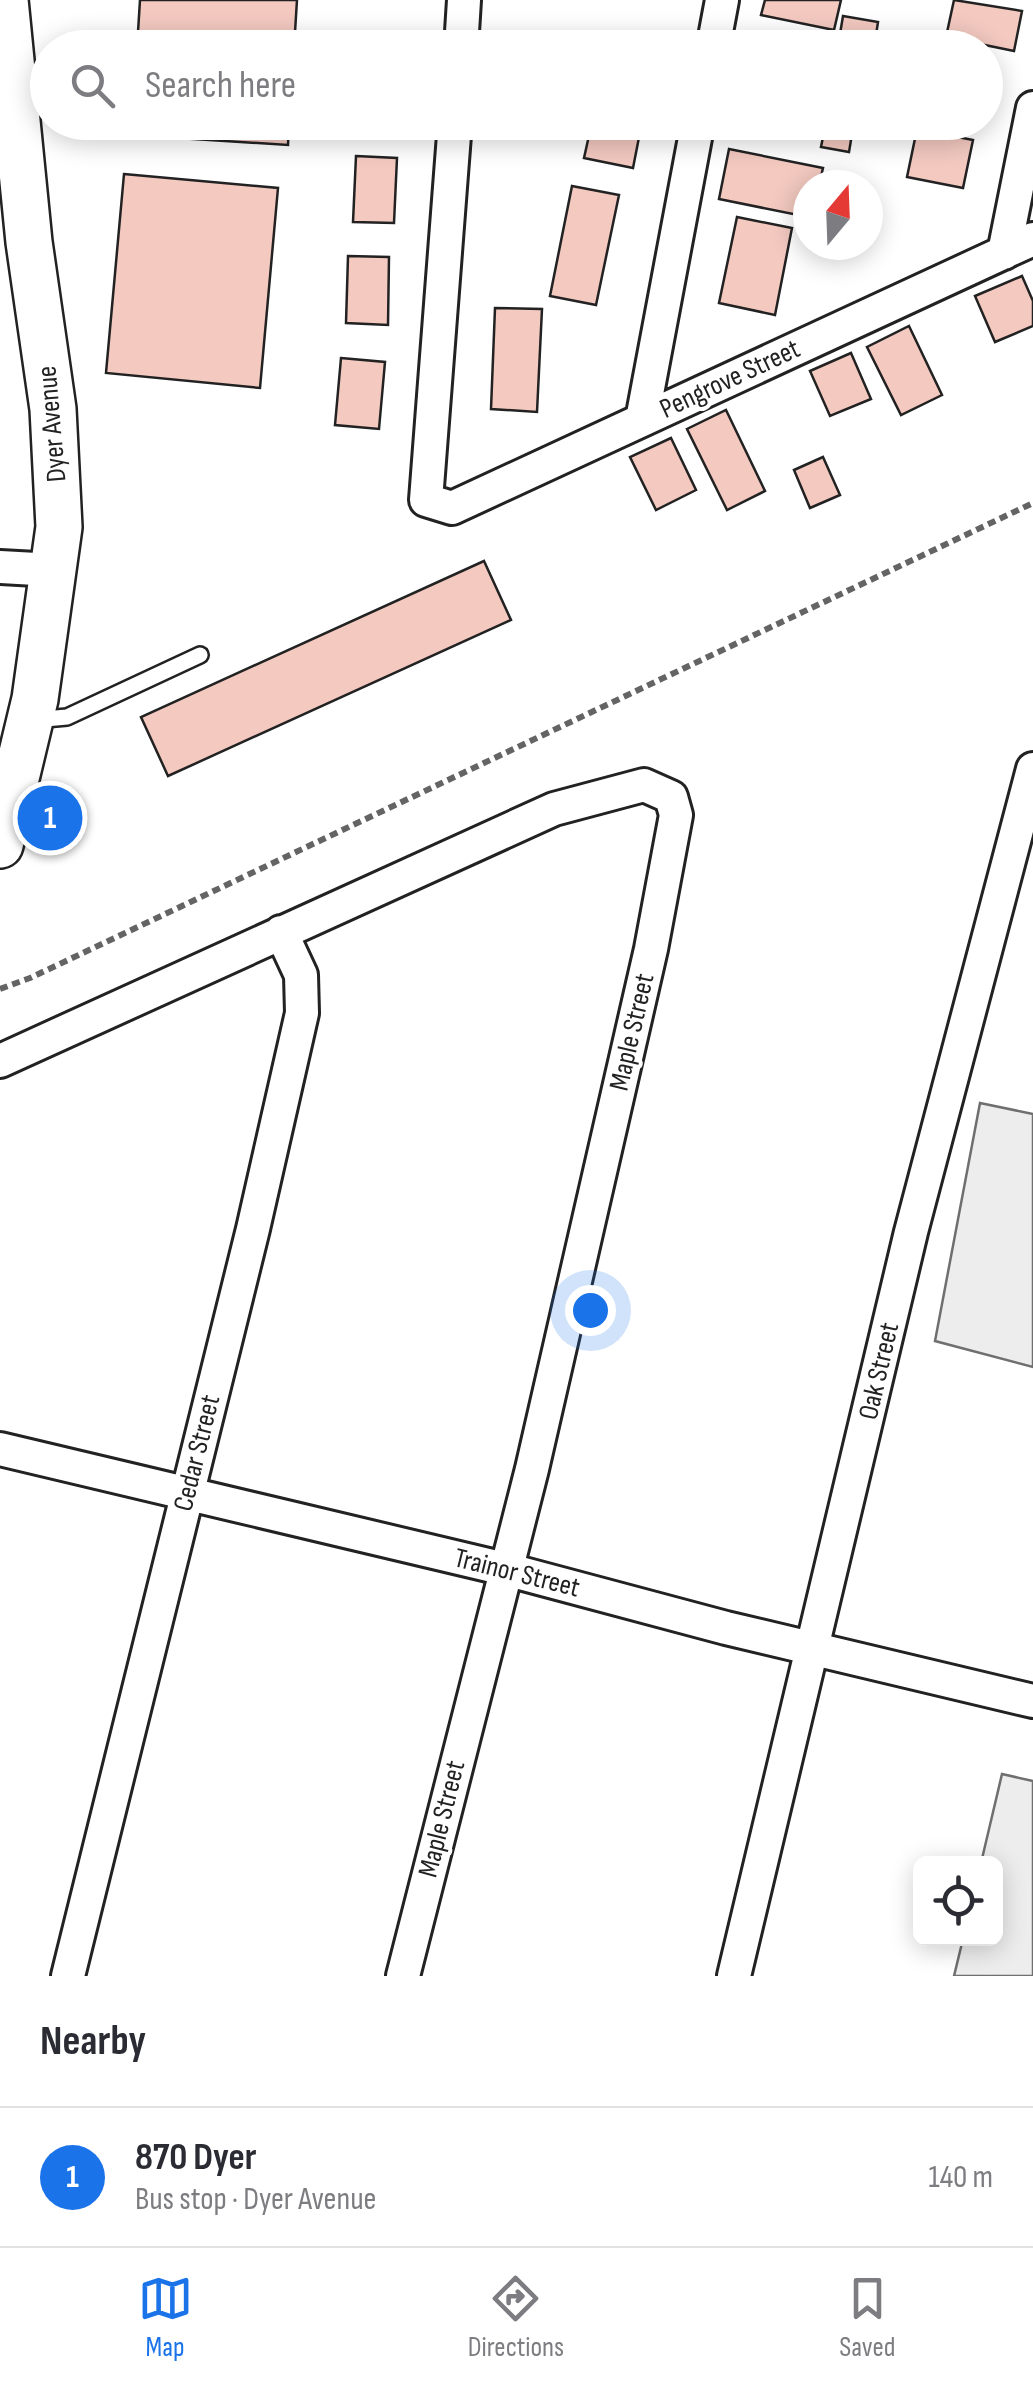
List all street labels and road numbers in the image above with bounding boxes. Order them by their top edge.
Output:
street label: Pengrove Street [655,332,805,426]
street label: Dyer Avenue [30,365,74,483]
street label: Maple Street [603,970,661,1094]
street label: Oak Street [852,1319,906,1423]
street label: Cedar Street [167,1391,227,1515]
street label: Trainor Street [451,1542,583,1604]
street label: Maple Street [412,1757,472,1881]

